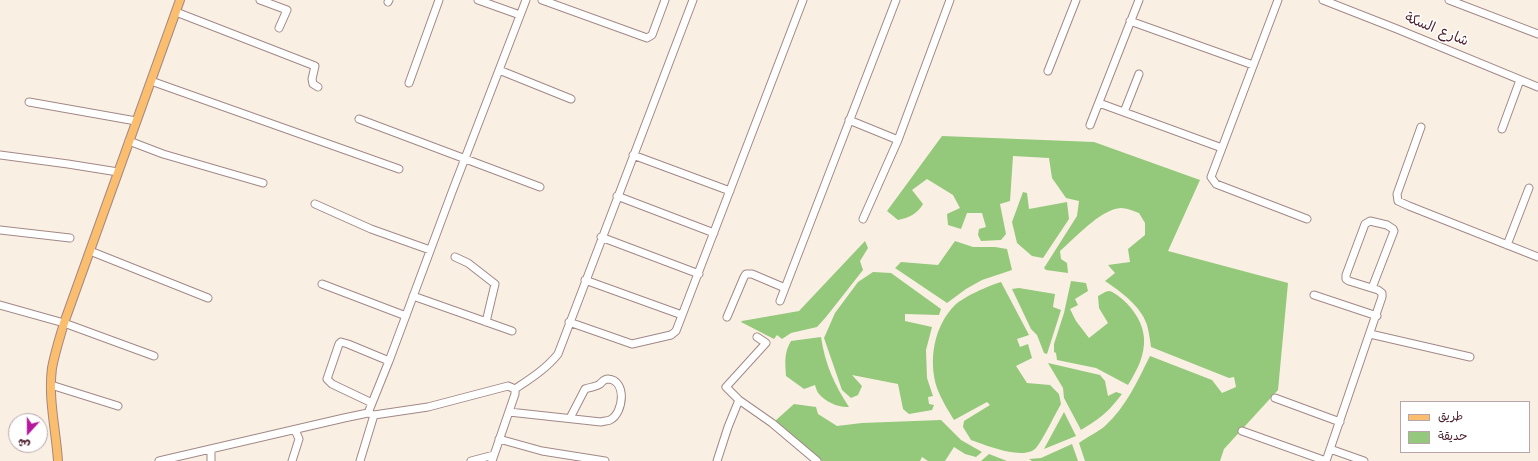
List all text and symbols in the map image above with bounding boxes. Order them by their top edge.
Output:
street label: شارع السكة [1402,11,1470,51]
legend [1400,401,1530,453]
text: طريق [1438,407,1463,426]
north arrow [8,413,48,453]
text: حديقة [1438,427,1467,446]
text: ش [15,433,33,454]

